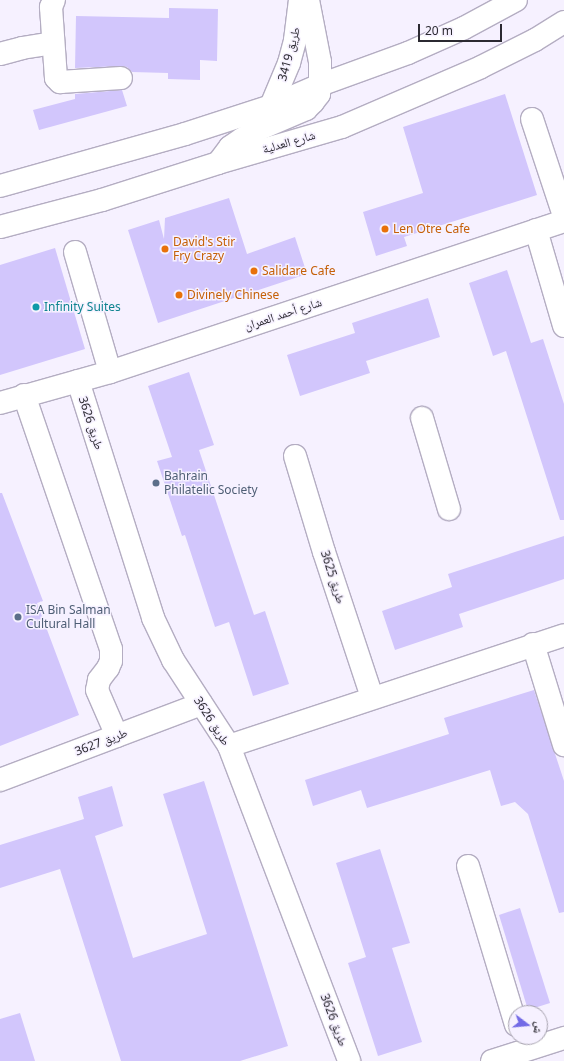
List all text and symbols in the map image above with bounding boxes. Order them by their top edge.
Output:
scale bar [420,16,504,42]
text: 20 m [425,22,453,39]
street label: طريق 3419 [275,25,303,83]
street label: شارع العدلية [261,128,317,156]
place label: Len Otre Cafe [393,222,470,236]
marker: Len Otre Cafe [380,224,390,234]
place label: David's Stir Fry Crazy [173,235,235,263]
marker: David's Stir Fry Crazy [160,244,170,254]
place label: Salidare Cafe [262,264,335,278]
marker: Salidare Cafe [249,266,259,276]
place label: Divinely Chinese [187,288,279,302]
marker: Divinely Chinese [174,290,184,300]
street label: شارع أحمد العمران [243,295,323,333]
place label: Infinity Suites [44,300,121,314]
marker: Infinity Suites [31,302,41,312]
street label: طريق 3626 [76,395,106,451]
place label: Bahrain Philatelic Society [164,469,258,497]
marker: Bahrain Philatelic Society [151,478,161,488]
street label: طريق 3625 [318,549,348,605]
place label: ISA Bin Salman Cultural Hall [26,603,111,631]
marker: ISA Bin Salman Cultural Hall [13,612,23,622]
street label: طريق 3626 [191,694,233,748]
street label: طريق 3627 [73,725,129,759]
street label: طريق 3626 [317,992,351,1048]
north arrow [508,1005,548,1045]
text: ش [530,1020,548,1036]

